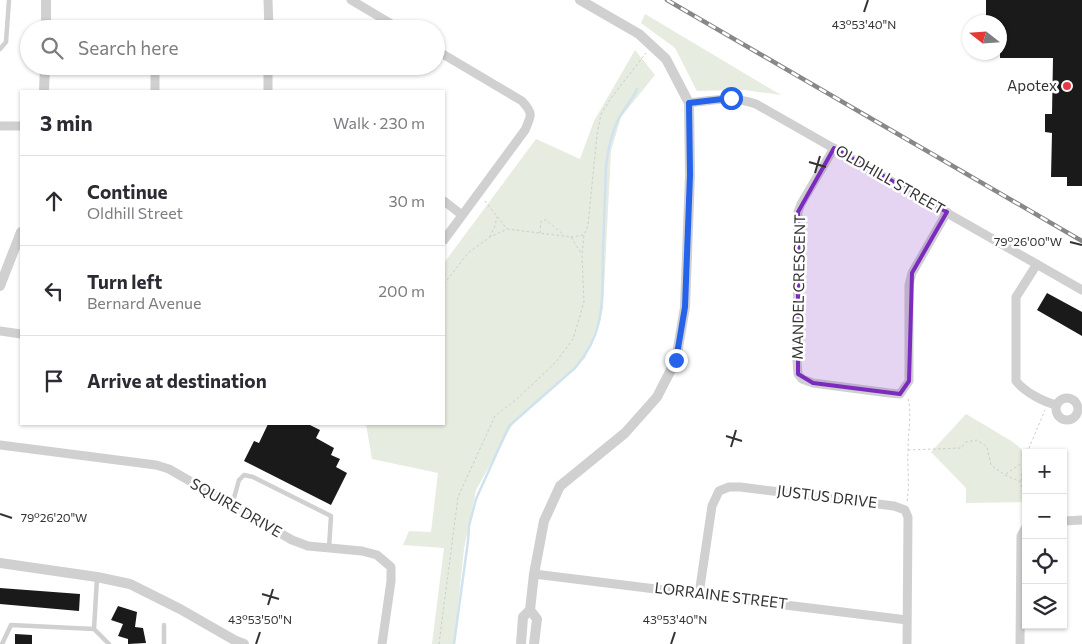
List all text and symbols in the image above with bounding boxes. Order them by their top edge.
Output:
north arrow [962,15,1007,60]
text: 43°53'40"N [832,17,896,31]
search box [20,20,445,75]
icon: search [38,34,66,62]
text: Search here [78,36,178,59]
place label: Apotex [1007,76,1057,94]
marker: Apotex [1061,80,1073,92]
route start [720,87,743,110]
text: 3 min [40,110,93,135]
text: Walk · 230 m [333,113,425,132]
street label: OLDHILL STREET [833,141,949,218]
text: Continue [87,180,167,203]
icon: ahead [40,187,68,215]
text: 30 m [388,191,425,210]
text: Oldhill Street [87,203,183,222]
street label: MANDEL CRESCENT [788,214,808,360]
text: 79°26'00"W [994,234,1062,248]
text: Turn left [87,270,162,293]
icon: left [40,277,68,305]
text: 200 m [378,281,425,300]
text: Bernard Avenue [87,293,201,312]
route end [665,349,688,372]
icon: arrive [40,367,68,395]
text: Arrive at destination [87,369,267,392]
map controls [1022,449,1067,629]
button: + [1022,449,1067,494]
street label: SQUIRE DRIVE [188,474,285,541]
street label: JUSTUS DRIVE [776,481,878,511]
button: − [1022,494,1067,539]
text: 79°26'20"W [21,510,87,524]
button: locate [1022,539,1067,584]
street label: LORRAINE STREET [654,578,789,612]
button: layers [1022,584,1067,629]
text: 43°53'50"N [228,612,292,626]
text: 43°53'40"N [643,612,707,626]

